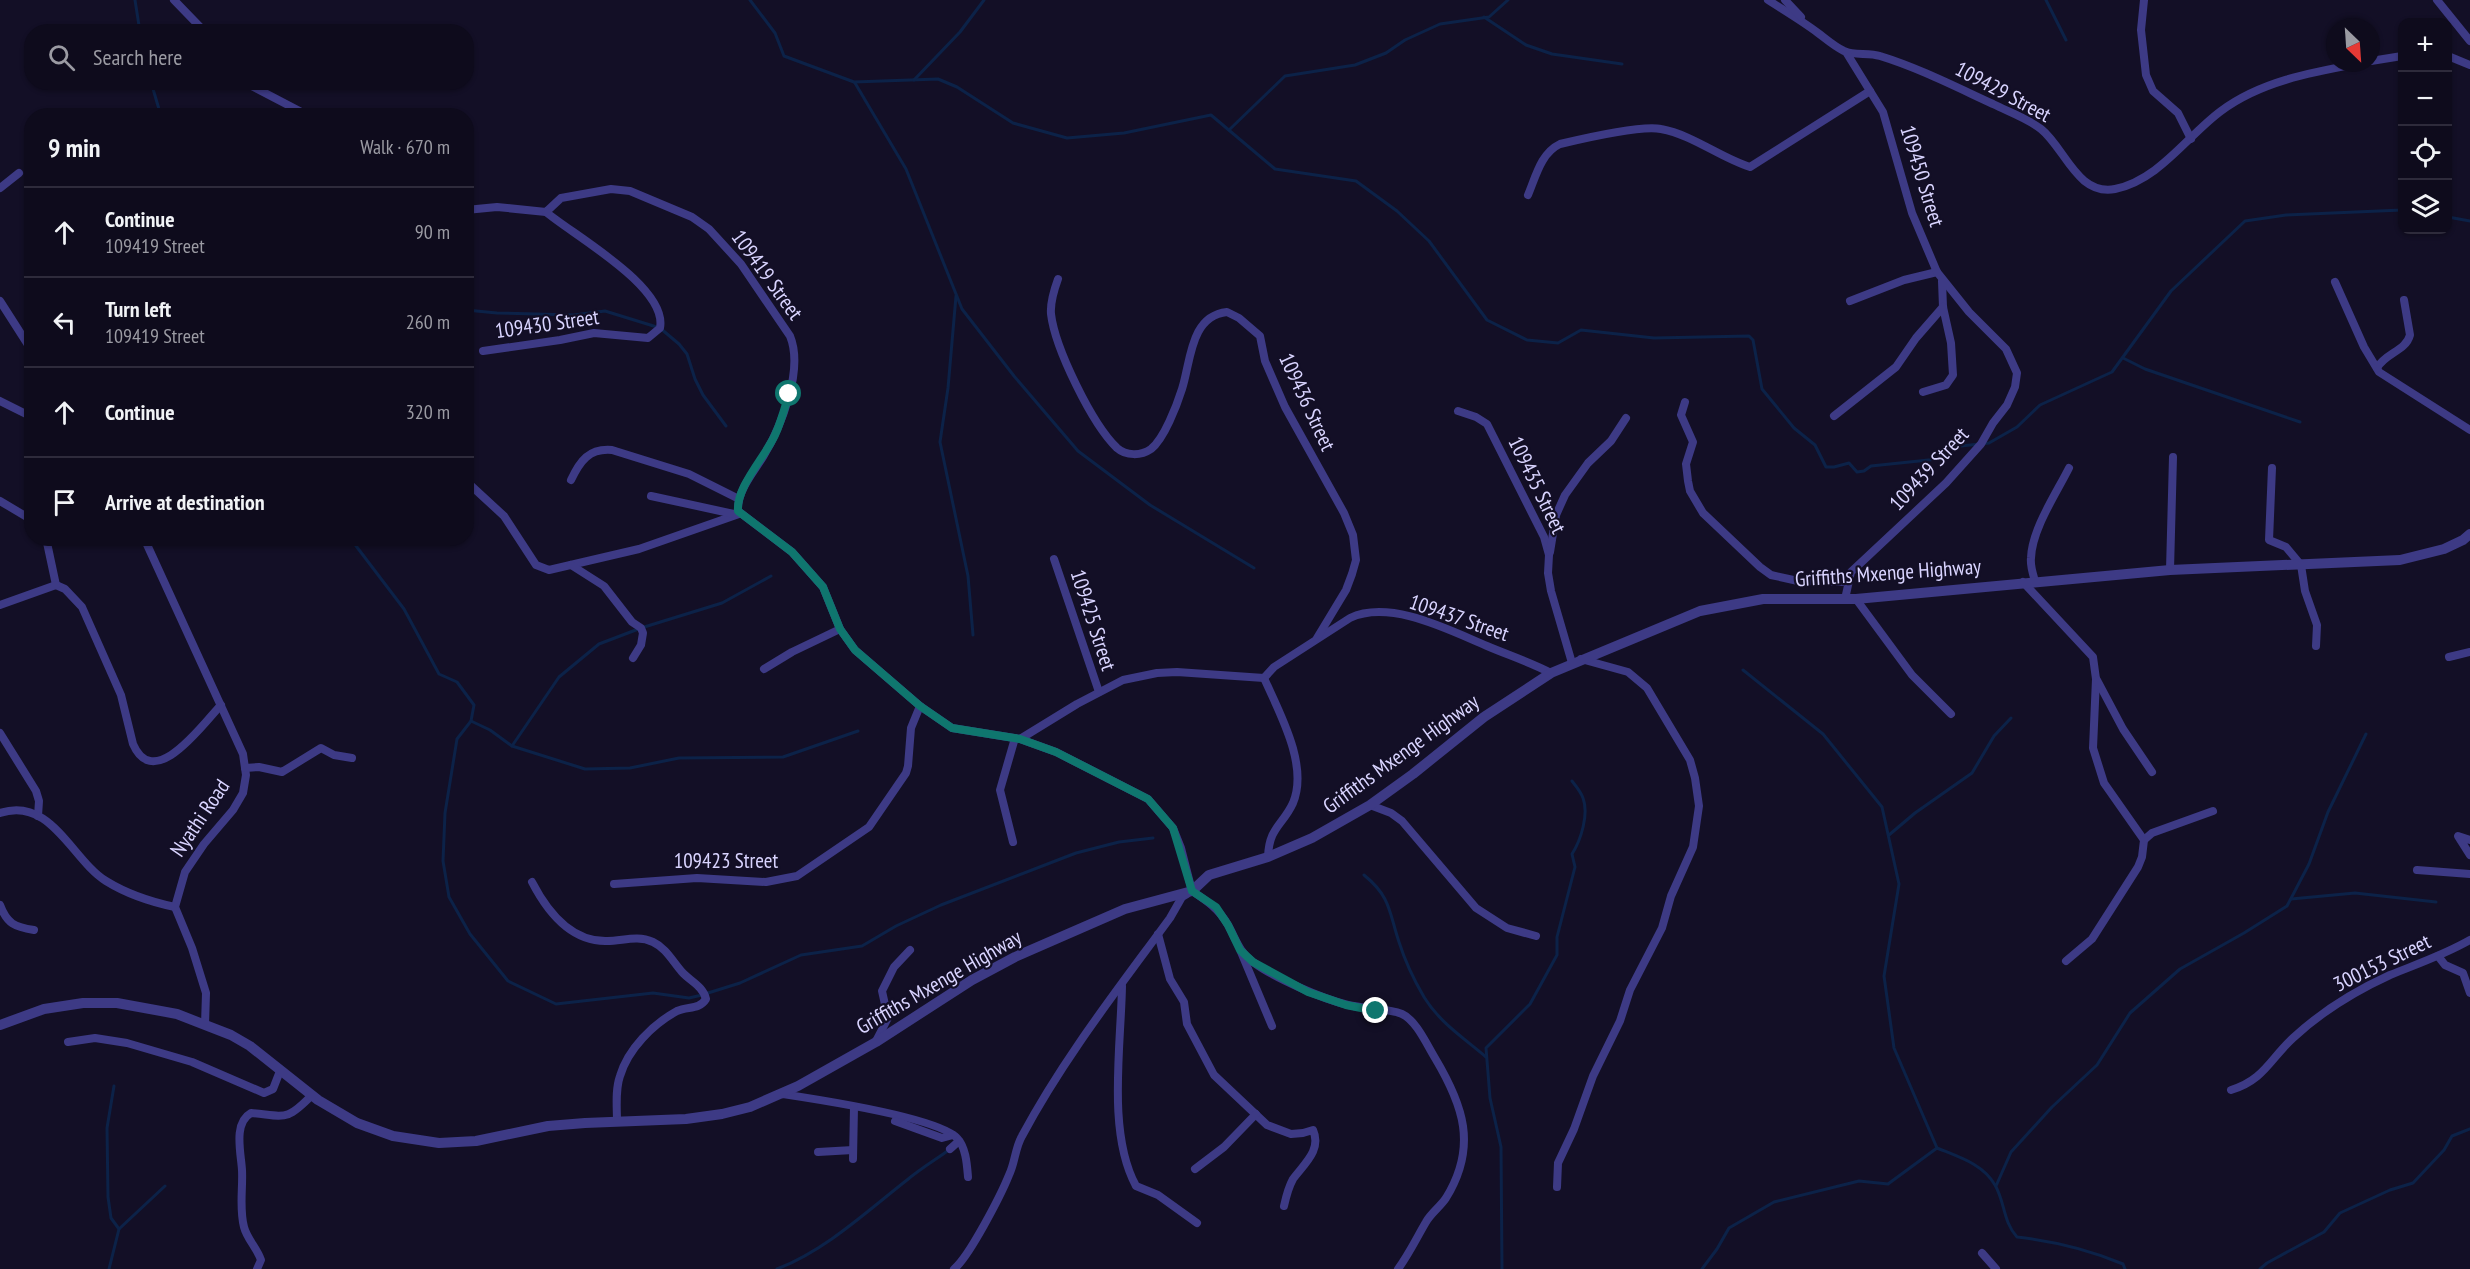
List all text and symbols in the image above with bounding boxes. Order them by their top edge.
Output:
north arrow [2326,18,2380,72]
map controls [2398,18,2452,234]
button: + [2398,18,2452,72]
search box [24,24,474,90]
icon: search [45,41,78,74]
text: Search here [93,43,182,71]
street label: 109429 Street [1951,55,2056,128]
button: − [2398,72,2452,126]
street label: 109450 Street [1894,122,1951,230]
button: locate [2398,126,2452,180]
text: 9 min [48,131,101,164]
text: Walk · 670 m [360,134,450,160]
button: layers [2398,180,2452,234]
text: Continue [105,205,175,233]
icon: ahead [48,216,81,249]
text: 90 m [415,219,450,245]
street label: 109419 Street [726,224,809,325]
text: 109419 Street [105,233,205,259]
text: Turn left [105,295,171,323]
street label: 109430 Street [493,303,601,344]
icon: left [48,306,81,339]
text: 260 m [406,309,450,335]
text: 109419 Street [105,323,205,349]
street label: 109436 Street [1273,349,1342,455]
route start [775,380,801,406]
icon: ahead [48,396,81,429]
text: Continue [105,398,175,426]
text: 320 m [406,399,450,425]
street label: 109439 Street [1883,421,1974,516]
street label: 109435 Street [1502,432,1573,538]
icon: arrive [48,486,81,519]
text: Arrive at destination [105,488,265,516]
street label: Griffiths Mxenge Highway [1794,553,1982,592]
street label: 109425 Street [1064,566,1123,674]
street label: 109437 Street [1406,588,1513,647]
street label: Griffiths Mxenge Highway [1317,688,1484,819]
street label: Nyathi Road [164,774,235,862]
street label: 109423 Street [674,847,779,874]
street label: Griffiths Mxenge Highway [851,923,1026,1040]
street label: 300153 Street [2329,927,2435,998]
route end [1362,997,1388,1023]

